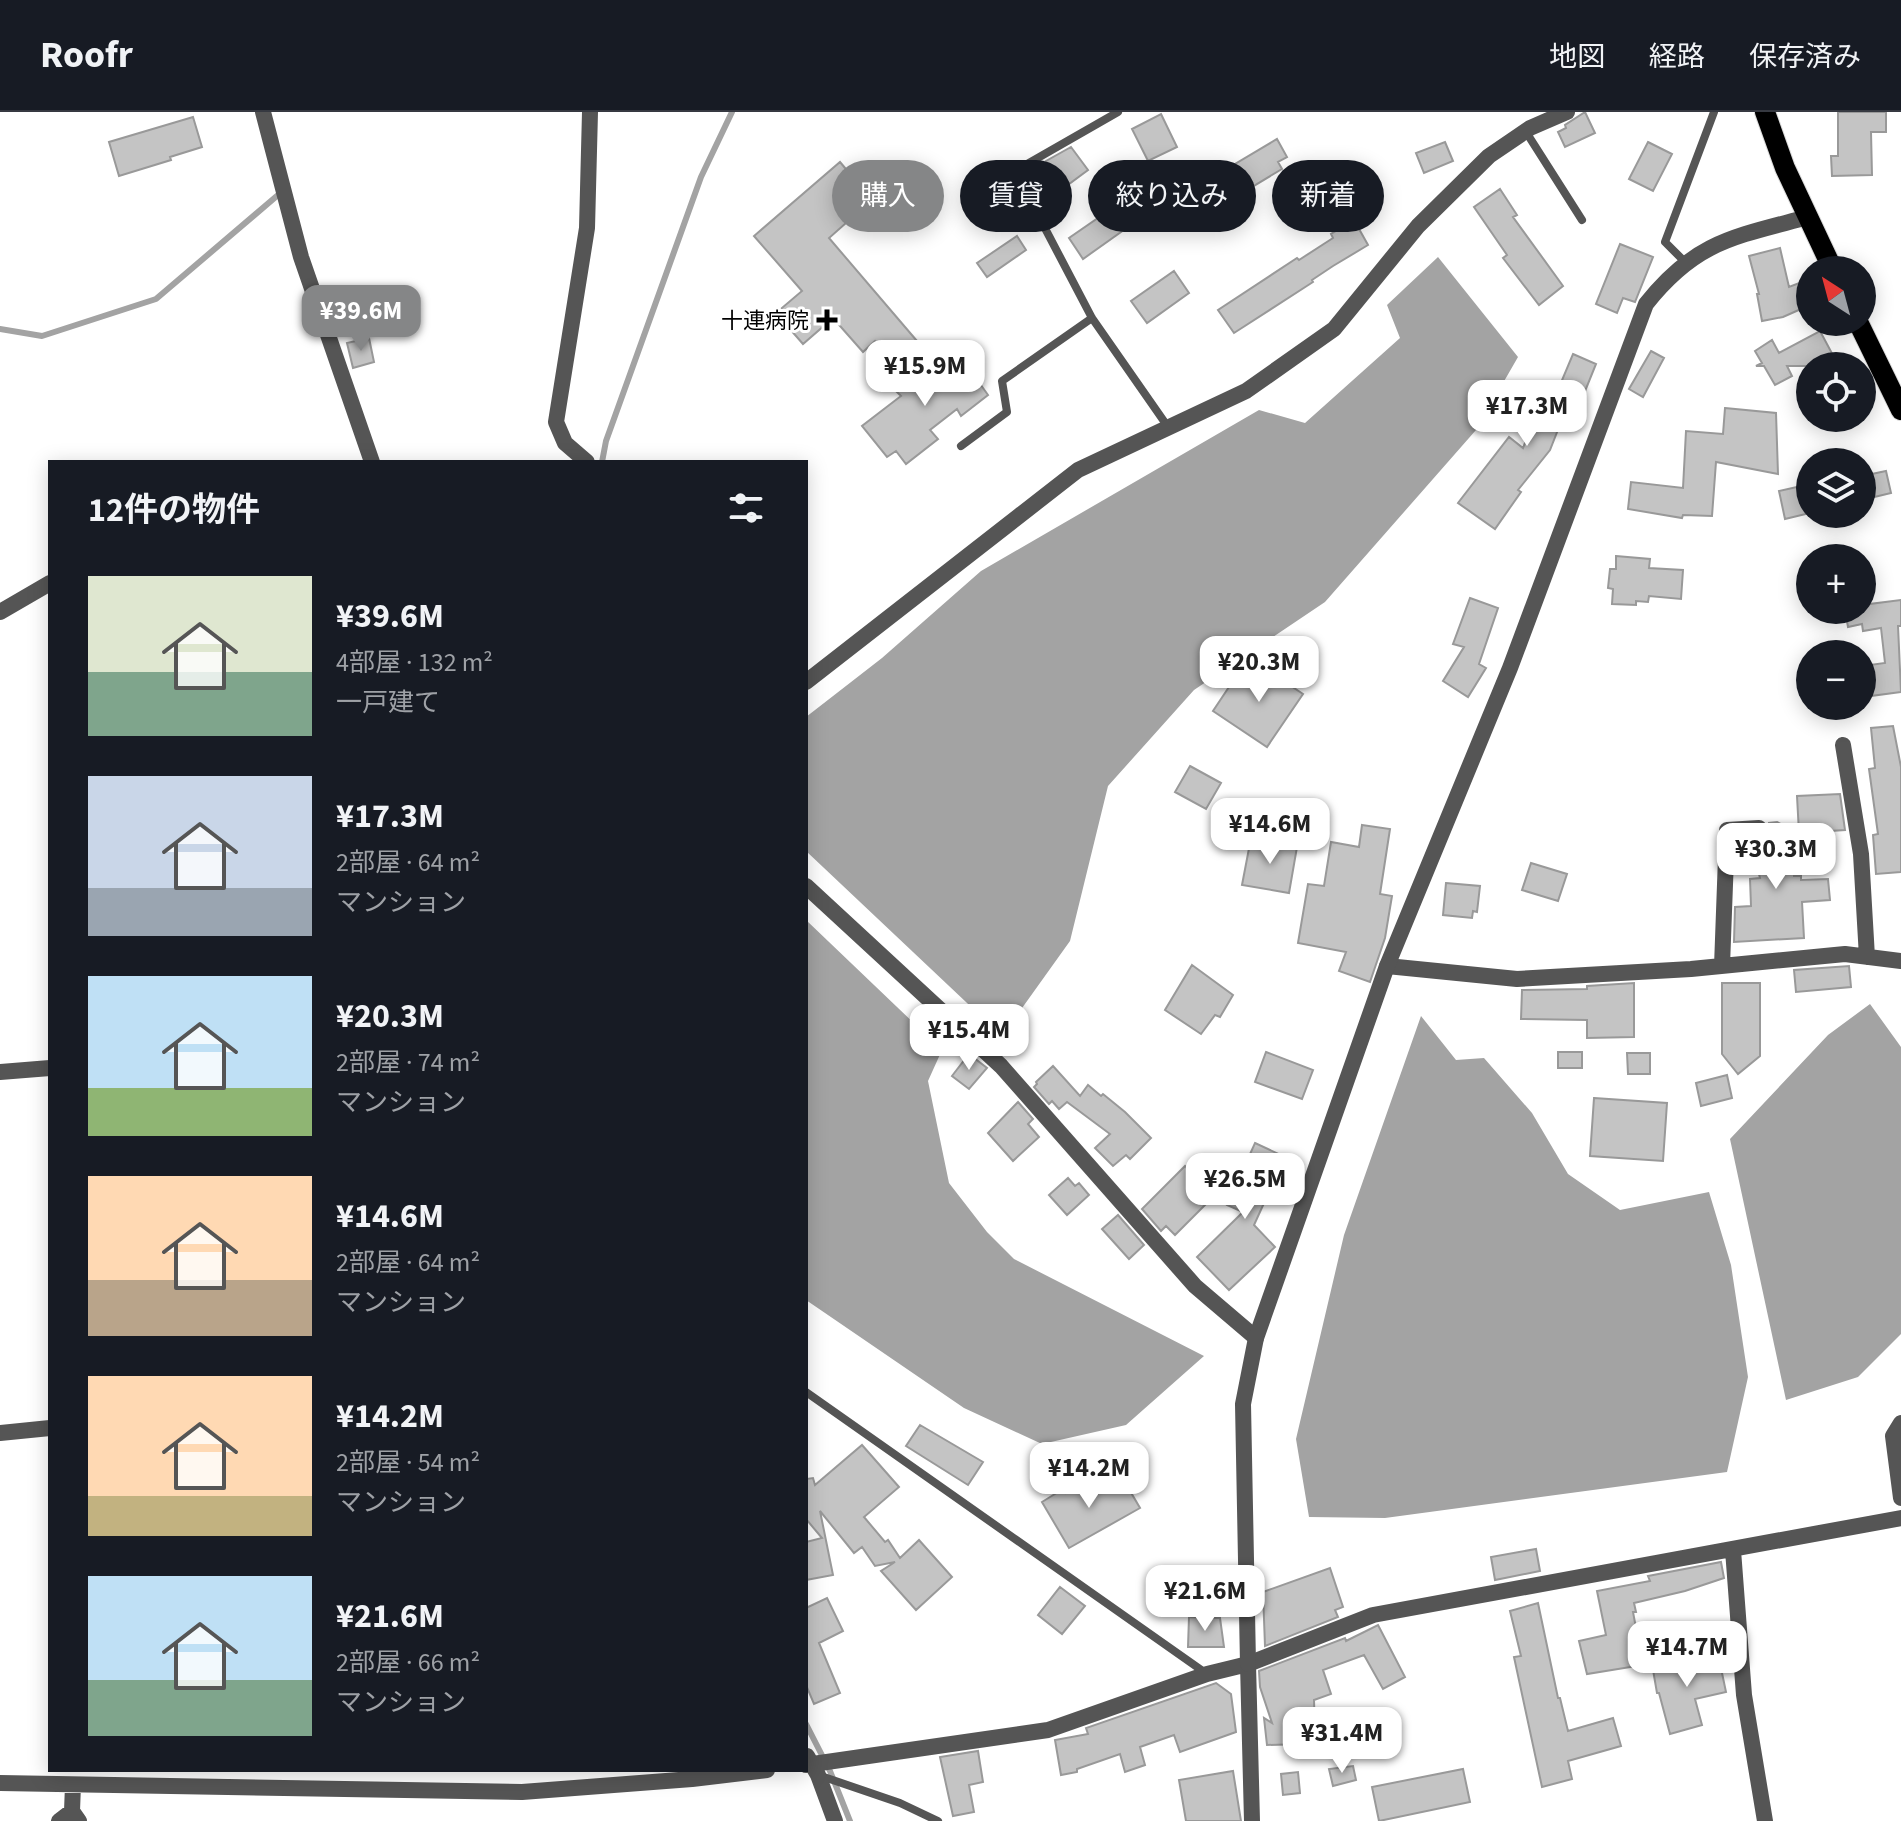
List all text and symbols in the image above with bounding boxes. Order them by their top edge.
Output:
text: Roofr [40,28,133,82]
text: 地図 [1549,37,1605,77]
text: 経路 [1649,37,1705,77]
text: 保存済み [1749,37,1861,77]
chip: 購入 [832,160,944,232]
chip: 賃貸 [960,160,1072,232]
chip: 絞り込み [1088,160,1256,232]
chip: 新着 [1272,160,1384,232]
north arrow [1796,256,1876,336]
map controls [1796,256,1876,720]
pin: ¥39.6M [296,285,426,353]
text: ¥39.6M [320,292,402,329]
place label: 十連病院 [721,305,809,337]
marker: 十連病院 [816,309,838,331]
pin: ¥15.9M [860,340,990,408]
text: ¥15.9M [884,347,966,384]
button: locate [1796,352,1876,432]
pin: ¥17.3M [1462,380,1592,448]
text: ¥17.3M [1486,387,1568,424]
button: layers [1796,448,1876,528]
text: 12件の物件 [88,486,260,535]
icon: filters [724,486,768,530]
button: + [1796,544,1876,624]
text: ¥39.6M [336,592,444,641]
icon: home [152,608,248,704]
pin: ¥20.3M [1194,636,1324,704]
button: − [1796,640,1876,720]
text: ¥20.3M [1218,643,1300,680]
text: 4部屋 · 132 m² [336,644,493,681]
text: 一戸建て [336,684,440,721]
text: ¥17.3M [336,792,444,841]
pin: ¥14.6M [1205,798,1335,866]
text: ¥14.6M [1229,805,1311,842]
icon: home [152,808,248,904]
pin: ¥30.3M [1711,823,1841,891]
text: ¥30.3M [1735,830,1817,867]
text: 2部屋 · 64 m² [336,844,480,881]
text: マンション [336,884,466,921]
text: ¥20.3M [336,992,444,1041]
pin: ¥15.4M [904,1004,1034,1072]
icon: home [152,1008,248,1104]
text: ¥15.4M [928,1011,1010,1048]
text: 2部屋 · 74 m² [336,1044,480,1081]
text: マンション [336,1084,466,1121]
pin: ¥26.5M [1180,1153,1310,1221]
text: ¥26.5M [1204,1160,1286,1197]
text: ¥14.6M [336,1192,444,1241]
icon: home [152,1208,248,1304]
text: 2部屋 · 64 m² [336,1244,480,1281]
text: マンション [336,1284,466,1321]
text: ¥14.2M [336,1392,444,1441]
icon: home [152,1408,248,1504]
pin: ¥14.2M [1024,1442,1154,1510]
text: 2部屋 · 54 m² [336,1444,480,1481]
text: ¥14.2M [1048,1449,1130,1486]
text: マンション [336,1484,466,1521]
pin: ¥21.6M [1140,1565,1270,1633]
text: ¥21.6M [1164,1572,1246,1609]
text: ¥21.6M [336,1592,444,1641]
icon: home [152,1608,248,1704]
pin: ¥14.7M [1622,1621,1752,1689]
text: ¥14.7M [1646,1628,1728,1665]
text: 2部屋 · 66 m² [336,1644,480,1681]
text: マンション [336,1684,466,1721]
pin: ¥31.4M [1277,1707,1407,1775]
text: ¥31.4M [1301,1714,1383,1751]

